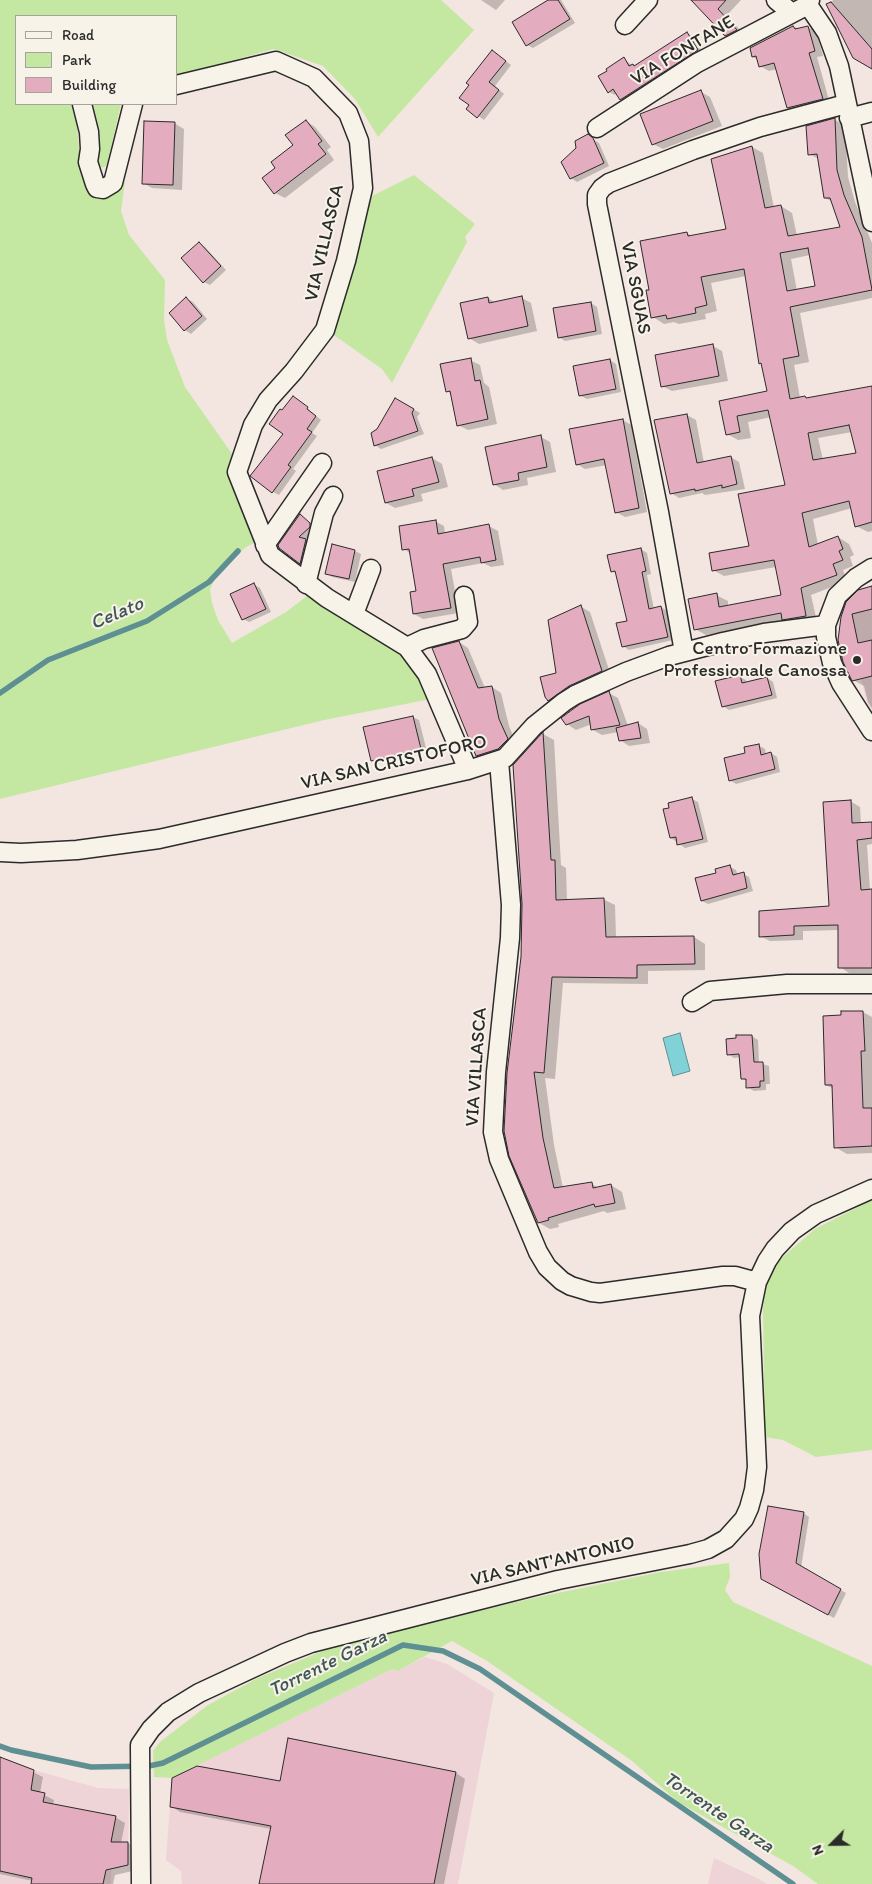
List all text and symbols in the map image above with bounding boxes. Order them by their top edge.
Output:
street label: VIA FONTANE [627,11,739,91]
legend [15,15,178,105]
text: Road [62,26,94,44]
text: Park [62,51,92,69]
text: Building [62,76,116,94]
street label: VIA VILLASCA [300,182,350,304]
street label: VIA SGUAS [615,240,655,336]
water label: Celato [87,592,147,636]
place label: Centro Formazione Professionale Canossa [663,638,847,682]
marker: Centro Formazione Professionale Canossa [851,654,863,666]
street label: VIA SAN CRISTOFORO [299,731,489,795]
street label: VIA VILLASCA [461,1007,493,1127]
street label: VIA SANT'ANTONIO [469,1532,637,1592]
water label: Torrente Garza [265,1625,391,1703]
water label: Torrente Garza [658,1767,778,1859]
north arrow [807,1819,857,1869]
text: N [808,1842,827,1858]

